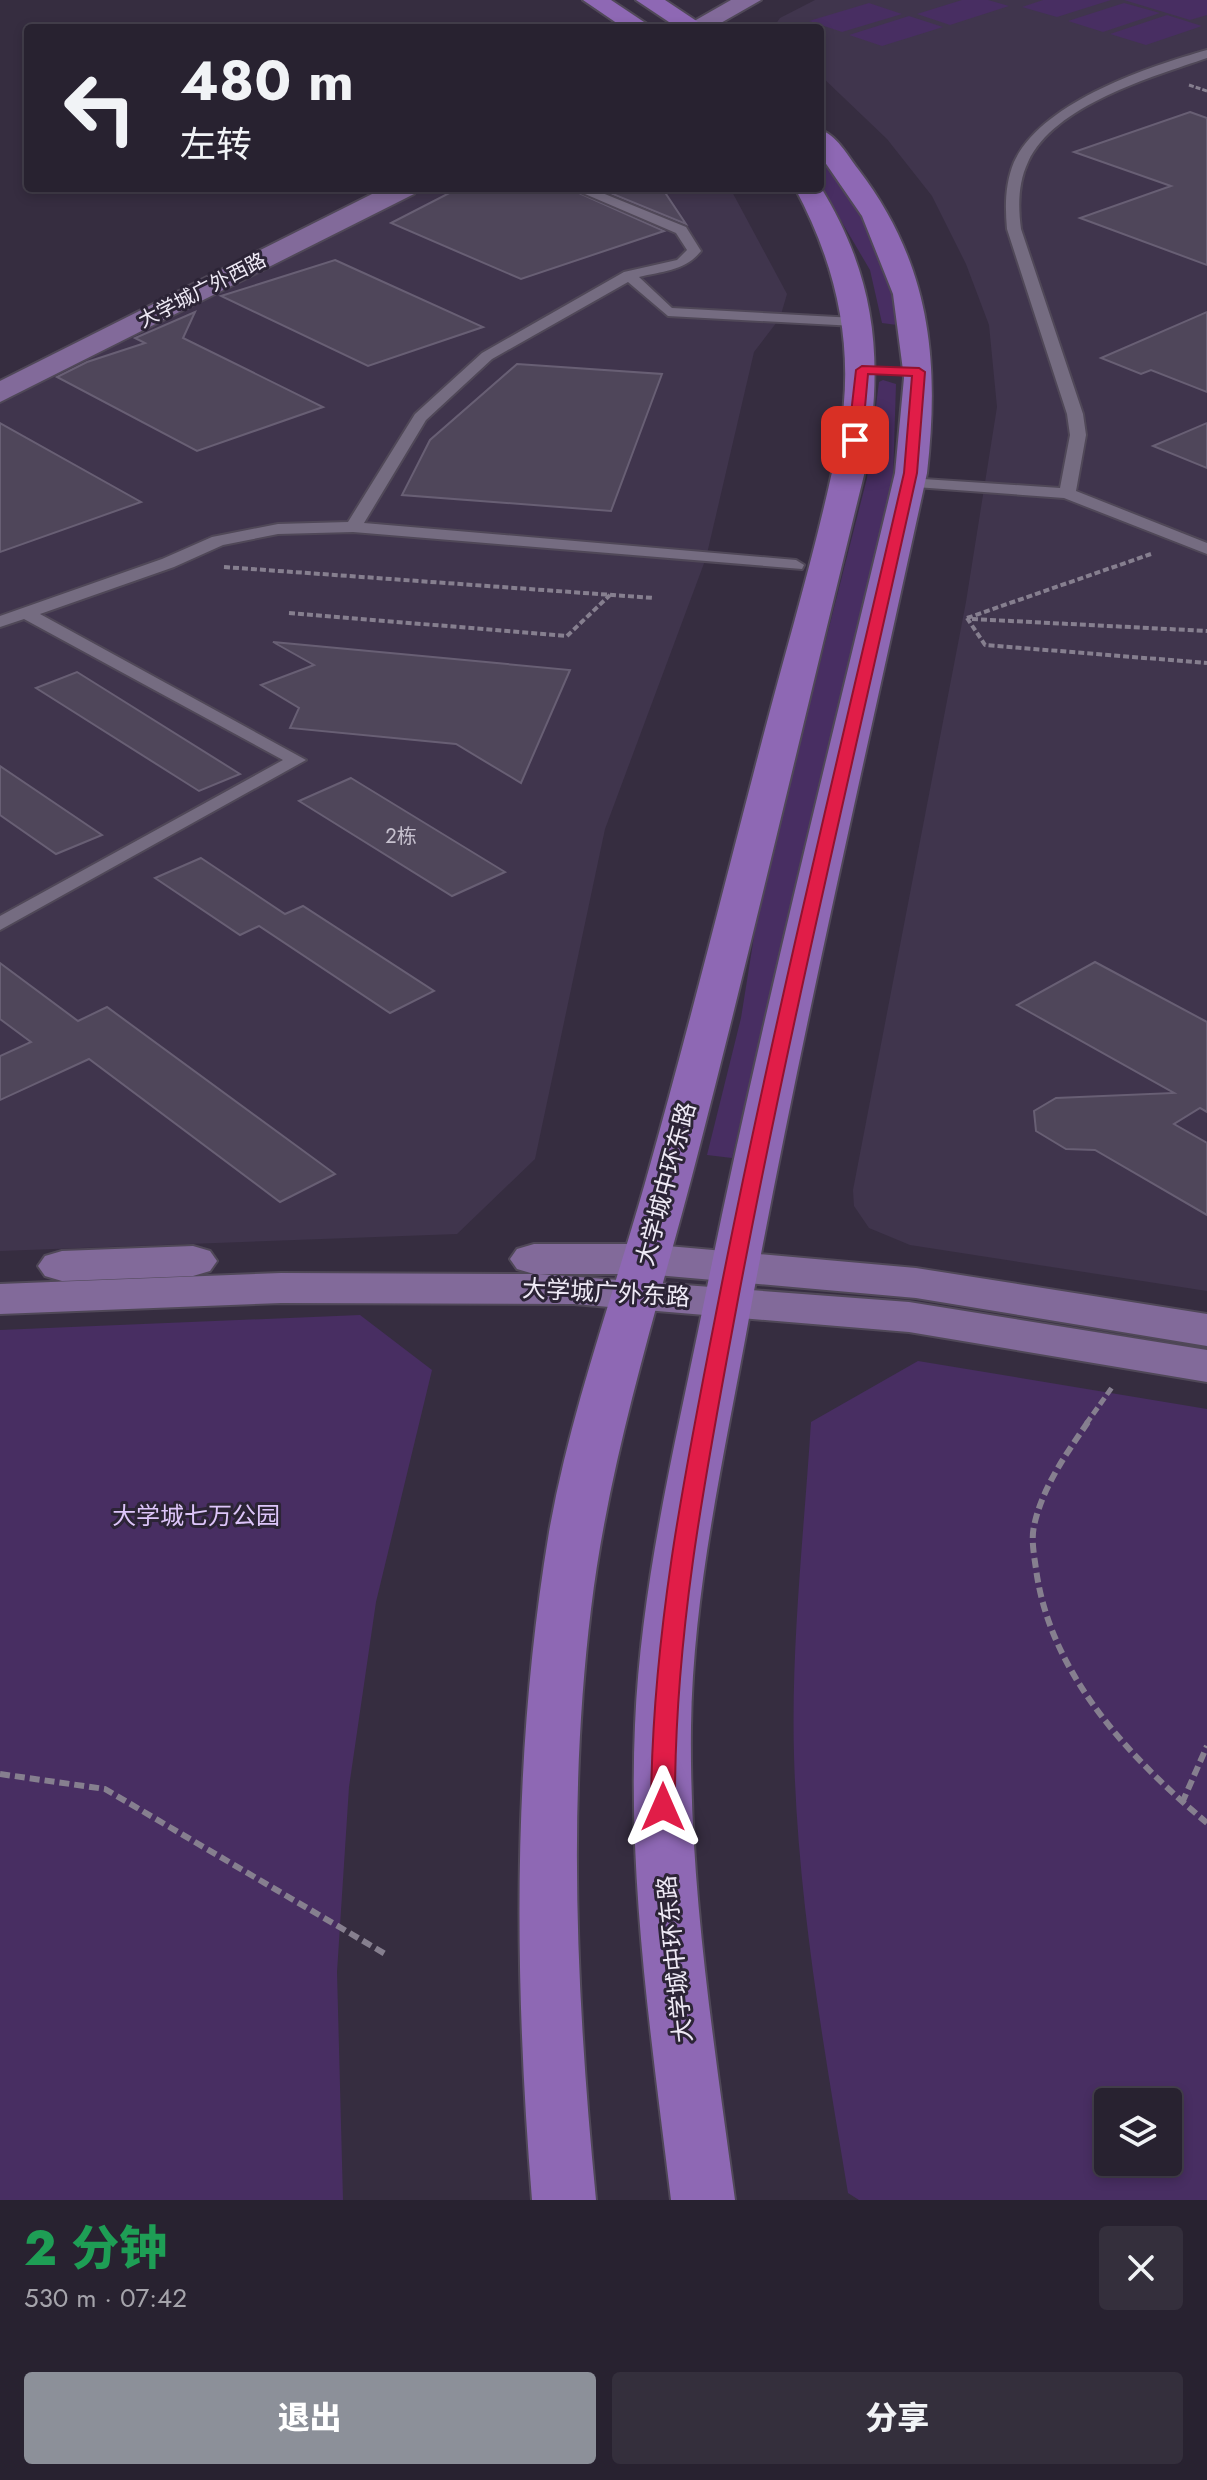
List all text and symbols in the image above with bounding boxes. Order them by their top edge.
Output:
text: 480 m [180,40,354,121]
icon: left [48,56,152,160]
text: 左转 [180,118,252,170]
street label: 大学城广外西路 [133,246,271,335]
pin [821,406,889,474]
icon: arrive [833,418,877,462]
house number: 2栋 [385,822,417,851]
street label: 大学城中环东路 [627,1098,704,1270]
street label: 大学城广外东路 [521,1271,691,1314]
park label: 大学城七万公园 [112,1498,280,1533]
position arrow [621,1765,705,1849]
street label: 大学城中环东路 [648,1874,701,2044]
map controls [1094,2088,1182,2176]
button: layers [1094,2088,1182,2176]
text: 2 分钟 [24,2214,167,2283]
button: close [1099,2226,1183,2310]
text: 530 m · 07:42 [24,2279,187,2317]
button: 退出 [24,2372,596,2464]
button: 分享 [612,2372,1183,2464]

